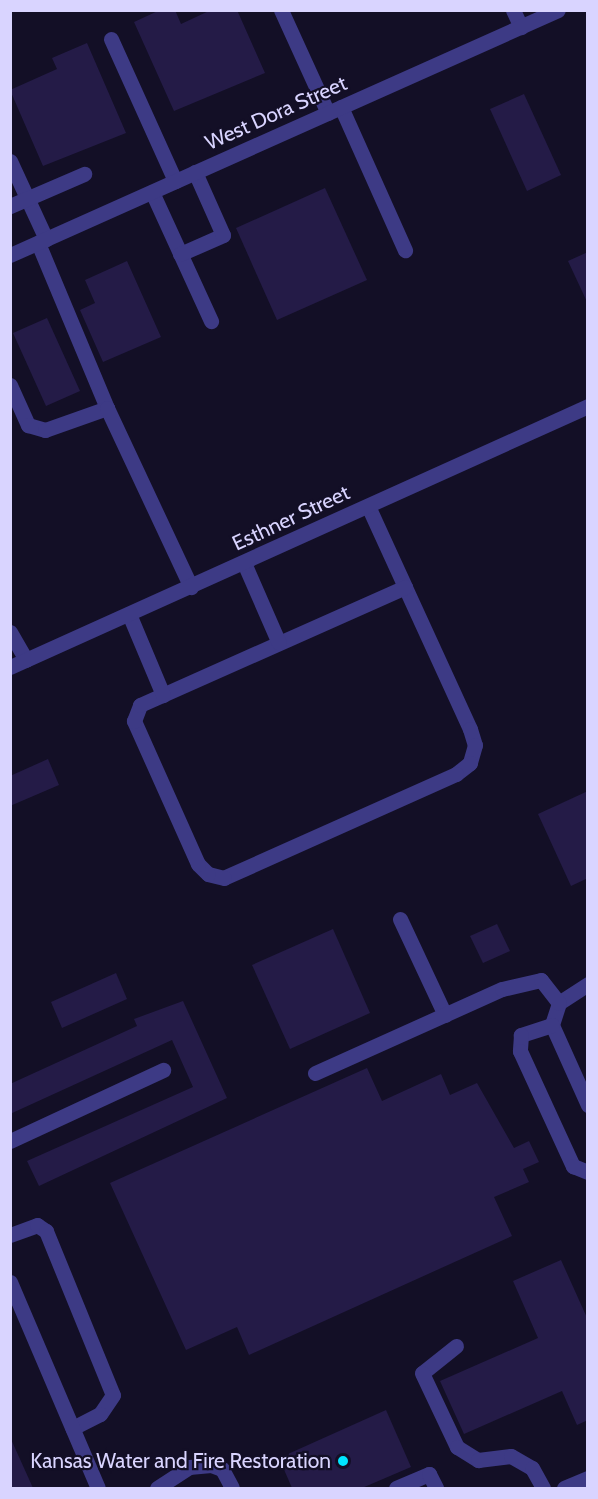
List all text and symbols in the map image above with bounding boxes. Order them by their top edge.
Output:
street label: West Dora Street [201,71,351,155]
street label: Esthner Street [228,480,354,556]
place label: Kansas Water and Fire Restoration [30,1448,331,1474]
marker: Kansas Water and Fire Restoration [336,1454,350,1468]

